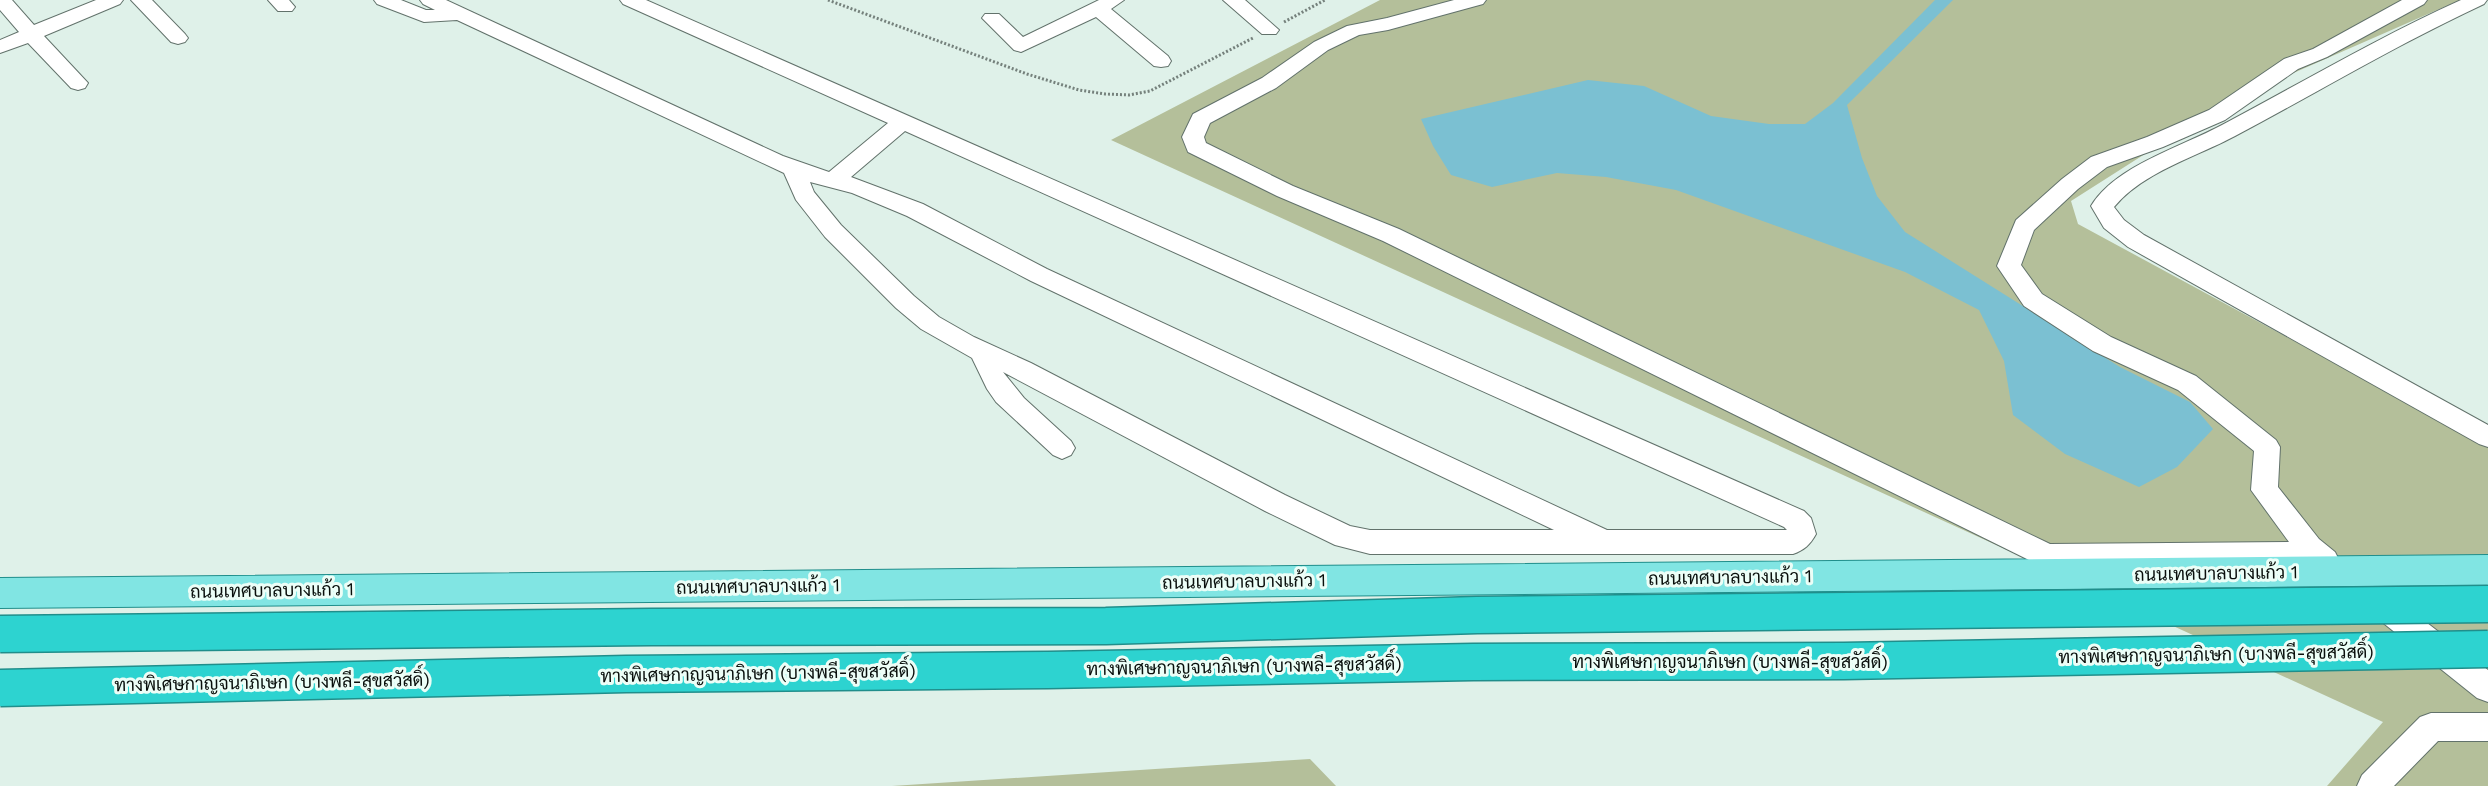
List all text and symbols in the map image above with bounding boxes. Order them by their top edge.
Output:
street label: ถนนเทศบาลบางแก้ว 1 [2134,560,2298,585]
street label: ถนนเทศบาลบางแก้ว 1 [1648,564,1812,589]
street label: ถนนเทศบาลบางแก้ว 1 [1162,568,1326,593]
street label: ถนนเทศบาลบางแก้ว 1 [676,573,840,598]
street label: ถนนเทศบาลบางแก้ว 1 [190,577,354,602]
street label: ทางพิเศษกาญจนาภิเษก (บางพลี-สุขสวัสดิ์) [2058,636,2374,669]
street label: ทางพิเศษกาญจนาภิเษก (บางพลี-สุขสวัสดิ์) [1572,645,1888,674]
street label: ทางพิเศษกาญจนาภิเษก (บางพลี-สุขสวัสดิ์) [1086,648,1402,681]
street label: ทางพิเศษกาญจนาภิเษก (บางพลี-สุขสวัสดิ์) [600,655,916,688]
street label: ทางพิเศษกาญจนาภิเษก (บางพลี-สุขสวัสดิ์) [114,664,430,697]

